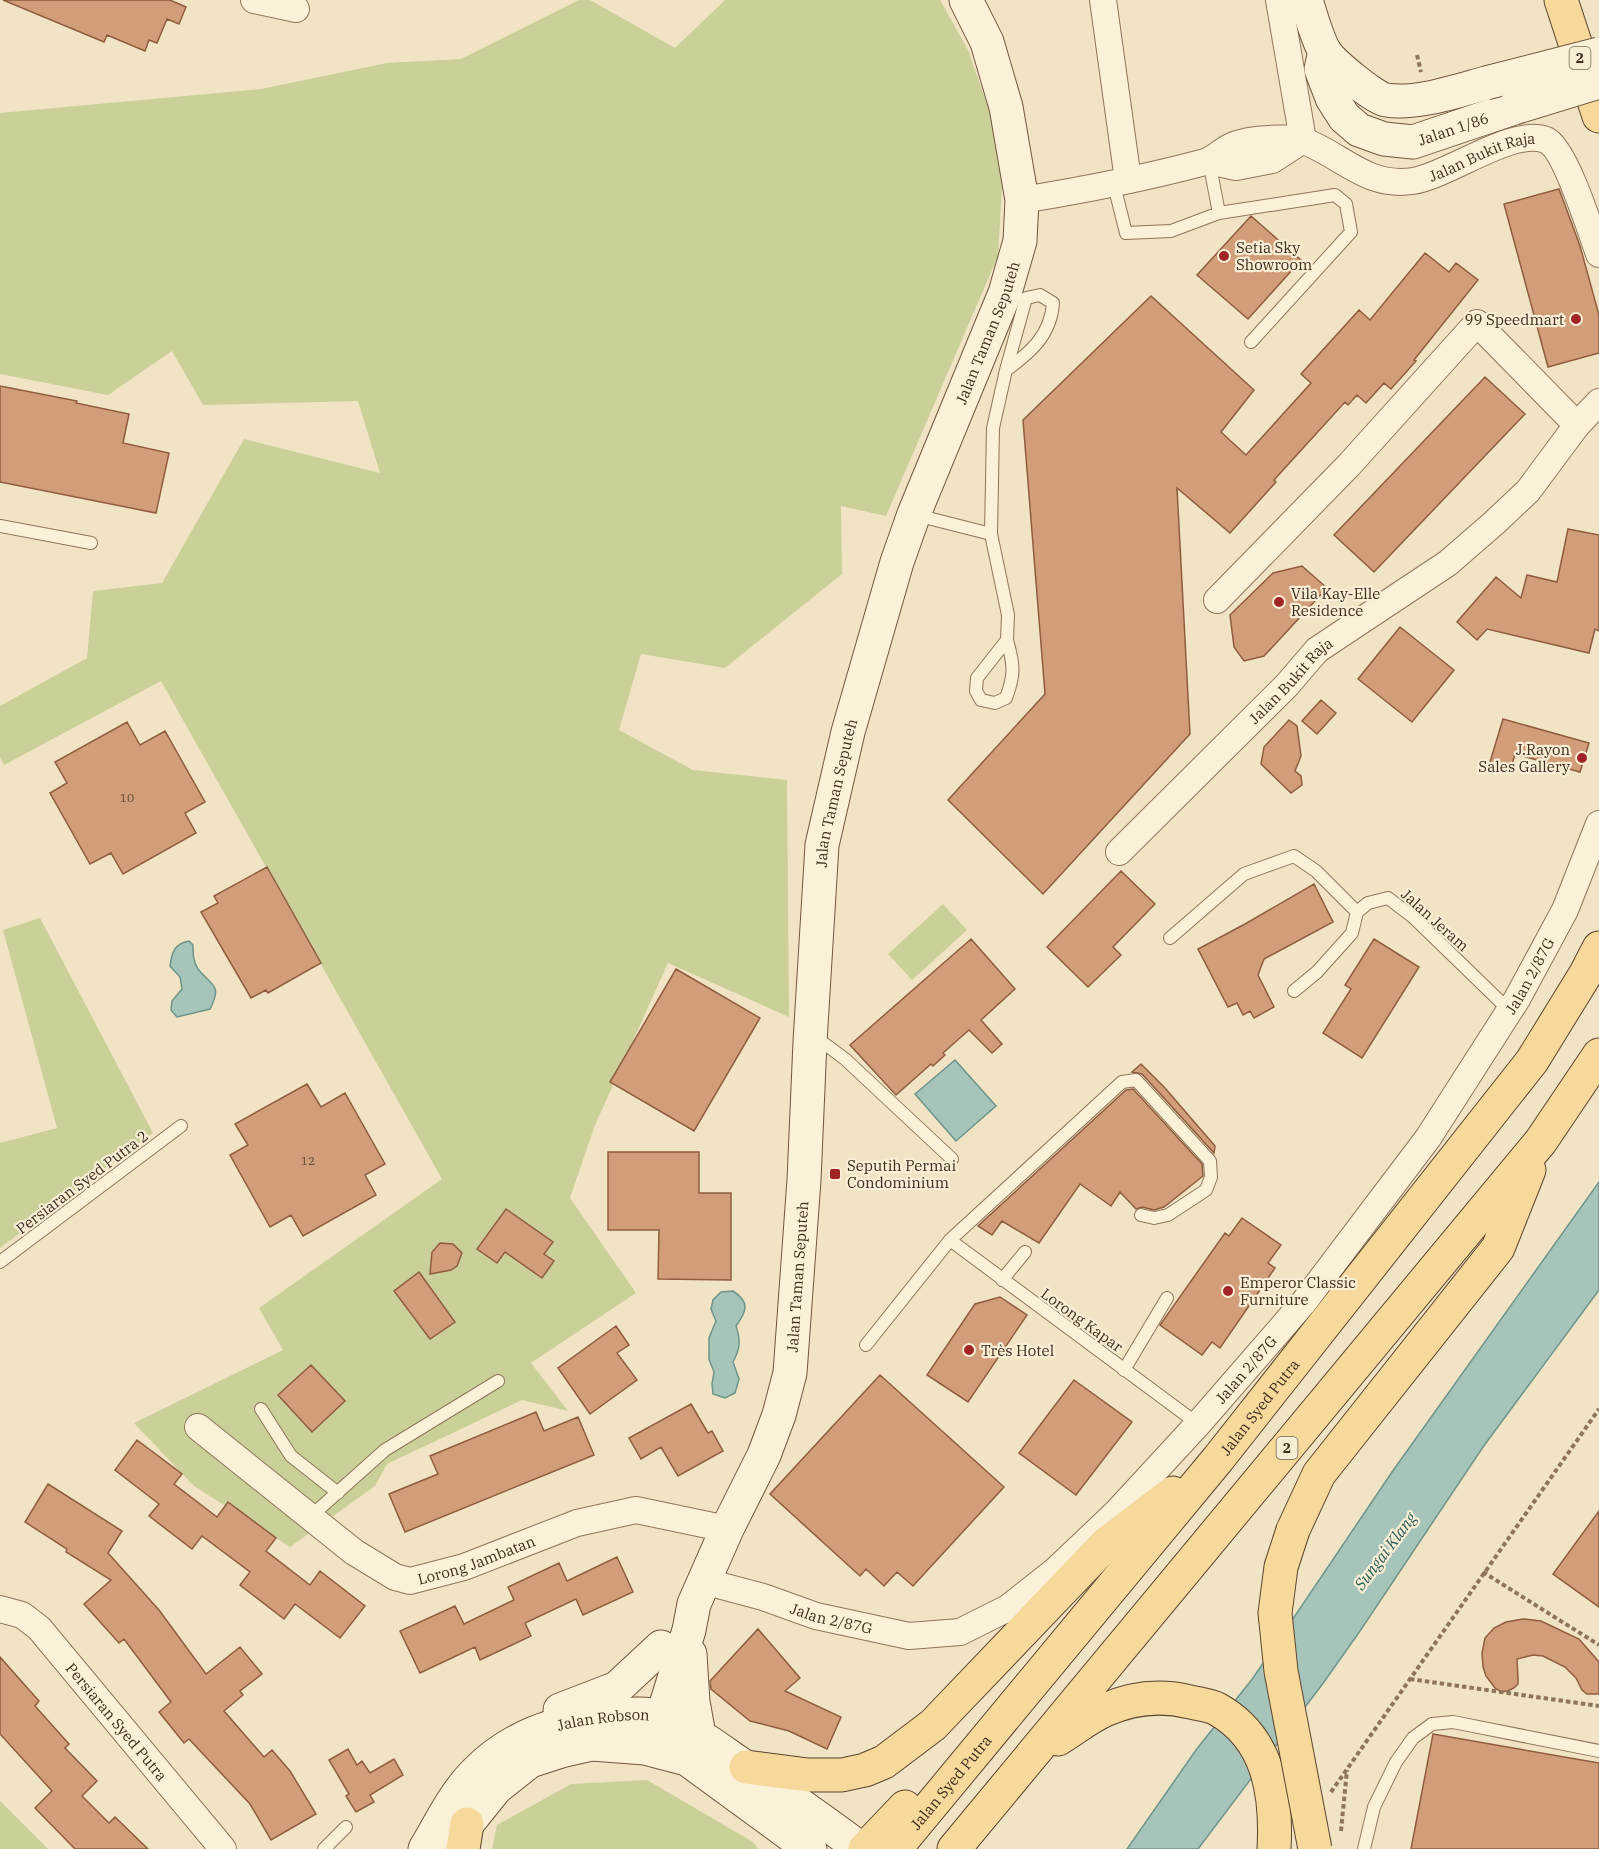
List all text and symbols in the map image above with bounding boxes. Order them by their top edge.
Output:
road number: 2 [1570,47,1590,69]
street label: Jalan 1/86 [1415,108,1491,149]
street label: Jalan Bukit Raja [1426,128,1536,185]
place label: Setia Sky Showroom [1236,238,1312,274]
marker: Setia Sky Showroom [1217,249,1231,263]
street label: Jalan Taman Seputeh [951,259,1023,407]
place label: 99 Speedmart [1465,310,1564,329]
marker: 99 Speedmart [1569,312,1583,326]
place label: Vila Kay-Elle Residence [1291,584,1380,620]
marker: Vila Kay-Elle Residence [1272,595,1286,609]
street label: Jalan Bukit Raja [1244,633,1336,727]
street label: Jalan Taman Seputeh [811,716,861,868]
place label: J.Rayon Sales Gallery [1478,740,1570,776]
marker: J.Rayon Sales Gallery [1575,751,1589,765]
house number: 10 [120,790,134,805]
street label: Jalan Jeram [1397,885,1473,955]
street label: Jalan 2/87G [1501,934,1558,1017]
street label: Persiaran Syed Putra 2 [12,1126,152,1238]
house number: 12 [301,1153,315,1168]
place label: Seputih Permai Condominium [847,1156,956,1192]
marker: Seputih Permai Condominium [828,1167,842,1181]
street label: Jalan Taman Seputeh [782,1200,812,1353]
place label: Emperor Classic Furniture [1240,1273,1356,1309]
street label: Lorong Kapar [1037,1284,1127,1356]
marker: Emperor Classic Furniture [1221,1284,1235,1298]
street label: Jalan 2/87G [1211,1331,1281,1407]
place label: Très Hotel [981,1341,1054,1360]
marker: Très Hotel [962,1343,976,1357]
street label: Jalan Syed Putra [1216,1355,1303,1459]
road number: 2 [1276,1437,1298,1459]
water label: Sungai Klang [1349,1508,1421,1594]
street label: Lorong Jambatan [415,1531,538,1588]
street label: Jalan 2/87G [788,1598,875,1637]
street label: Persiaran Syed Putra [62,1659,172,1785]
street label: Jalan Robson [555,1704,651,1734]
street label: Jalan Syed Putra [906,1731,995,1833]

